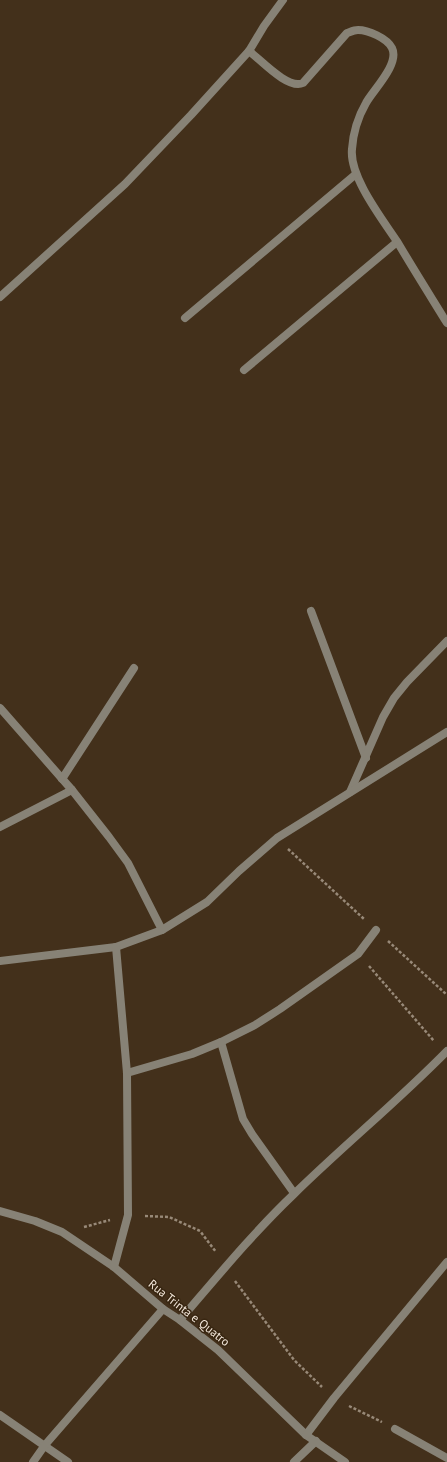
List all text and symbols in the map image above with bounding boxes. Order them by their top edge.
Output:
street label: Rua Trinta e Quatro [146,1276,233,1349]

